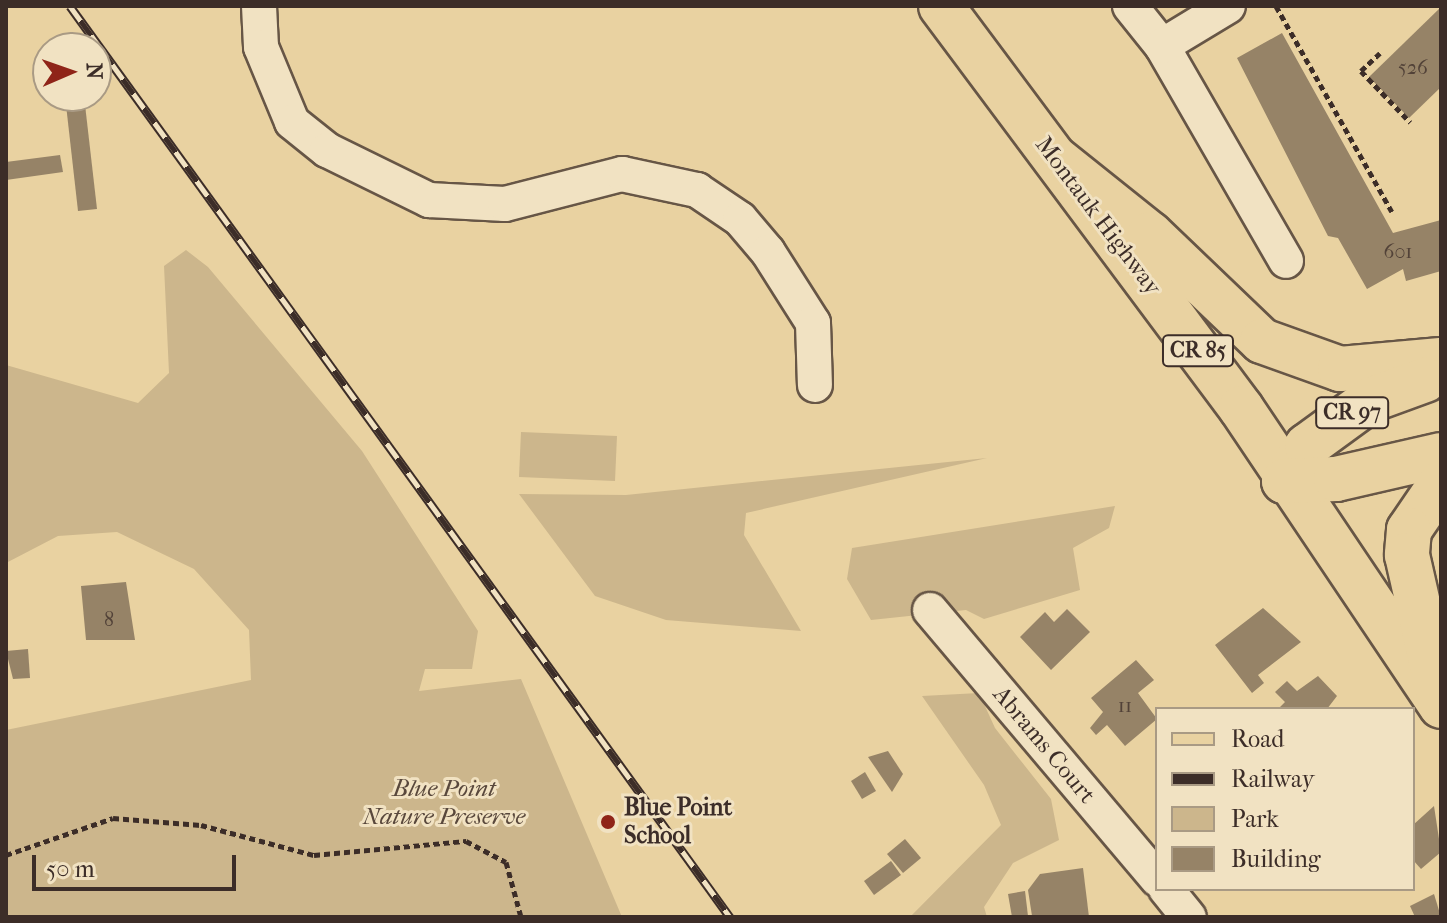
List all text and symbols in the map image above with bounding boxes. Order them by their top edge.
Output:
north arrow [32,32,112,112]
house number: 526 [1398,55,1428,79]
text: N [81,62,107,80]
street label: Montauk Highway [1029,131,1167,301]
house number: 601 [1384,239,1412,263]
road number: CR 85 [1160,333,1236,369]
road number: CR 97 [1314,395,1390,431]
house number: 8 [104,607,114,631]
street label: Abrams Court [987,681,1101,809]
house number: 11 [1118,693,1132,717]
legend [1155,707,1415,891]
text: Road [1231,725,1284,753]
text: Railway [1231,765,1314,793]
park label: Blue Point Nature Preserve [363,775,525,831]
place label: Blue Point School [624,794,732,850]
text: Park [1231,805,1279,833]
marker: Blue Point School [599,813,617,831]
scale bar [36,839,240,889]
text: Building [1231,845,1321,873]
text: 50 m [46,855,95,883]

